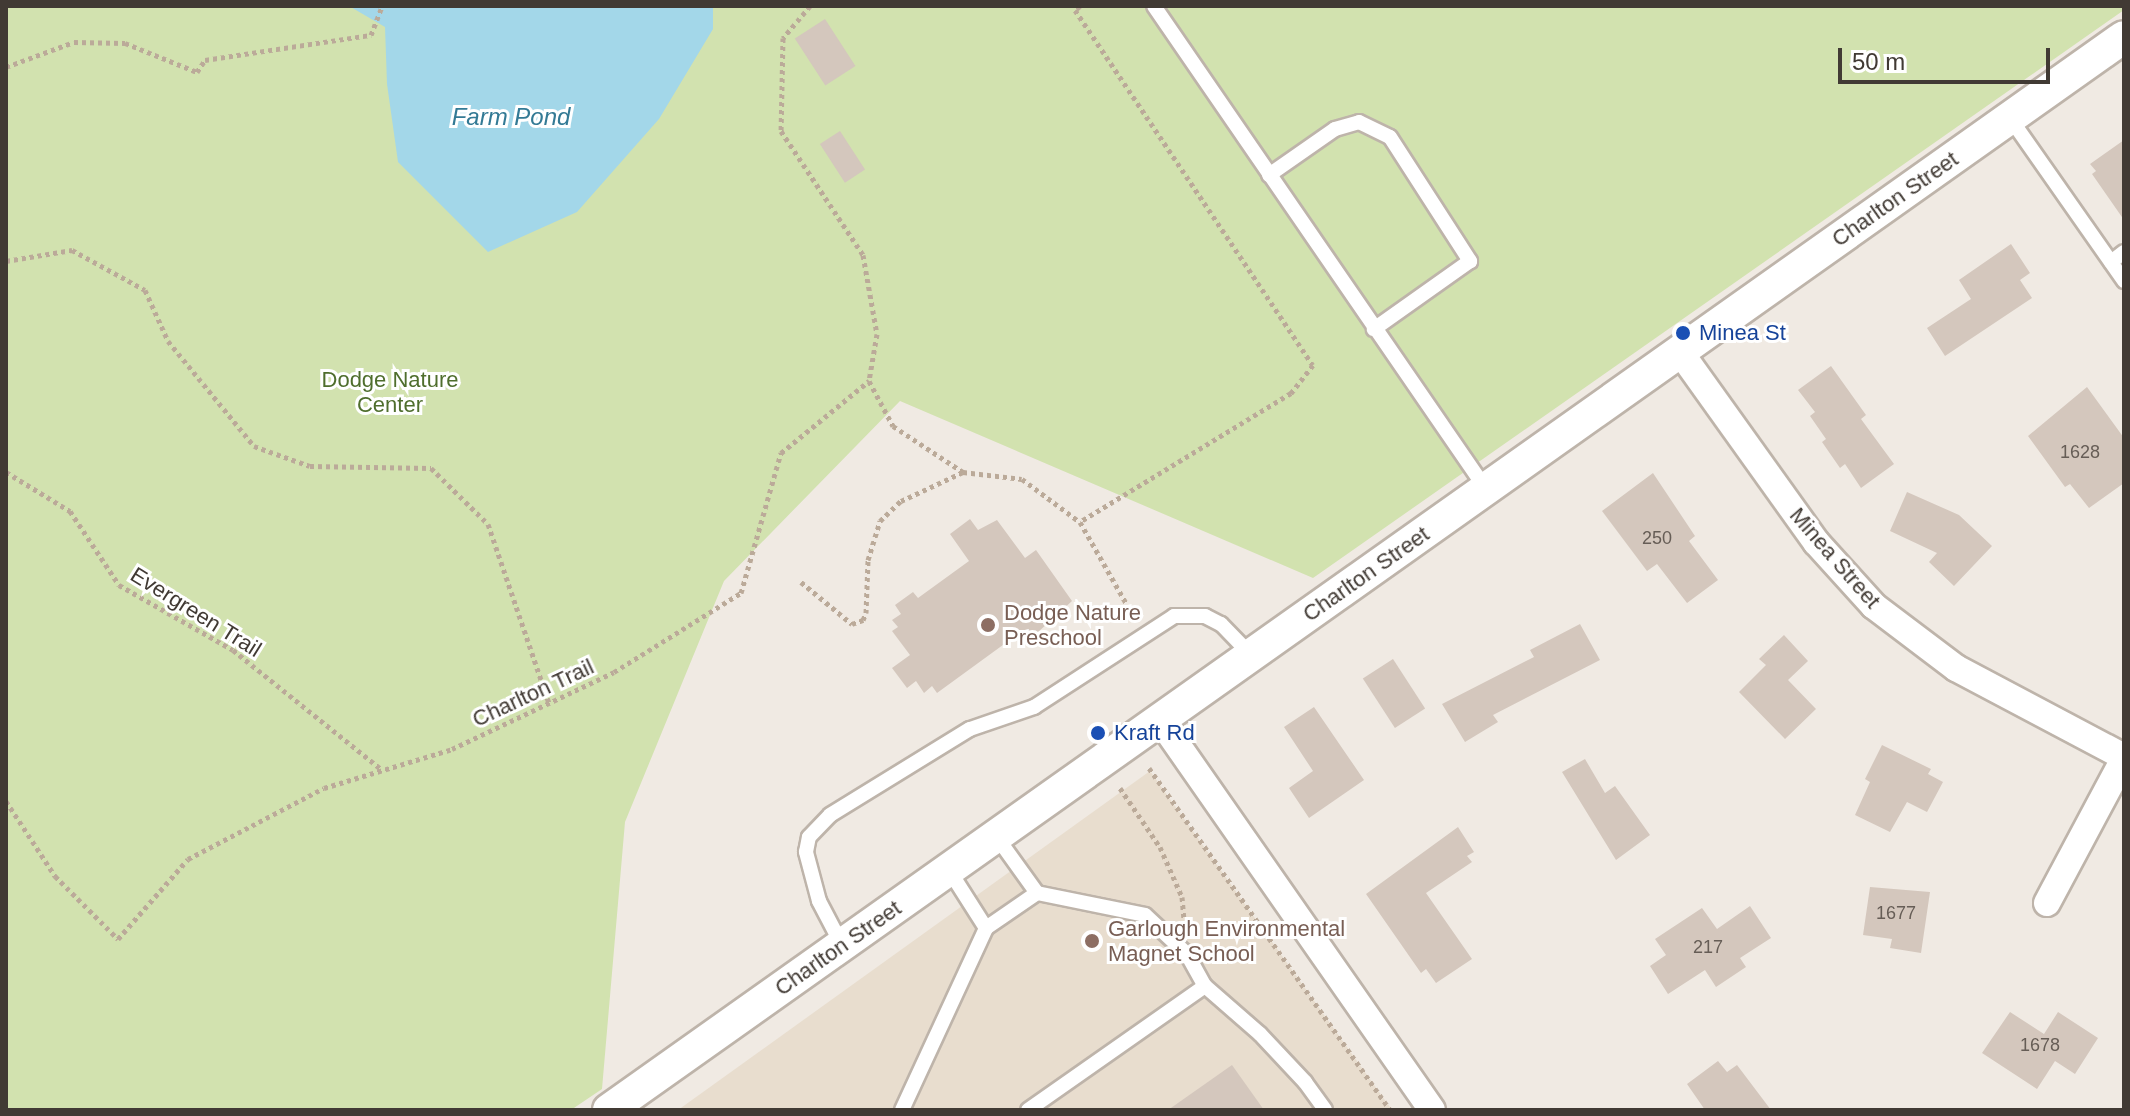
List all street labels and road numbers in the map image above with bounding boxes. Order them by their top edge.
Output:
street label: Charlton Street [1827,146,1963,252]
street label: Minea Street [1784,502,1886,614]
street label: Charlton Street [1298,521,1434,627]
street label: Evergreen Trail [126,561,266,663]
street label: Charlton Trail [468,653,598,733]
street label: Charlton Street [770,895,906,1001]

